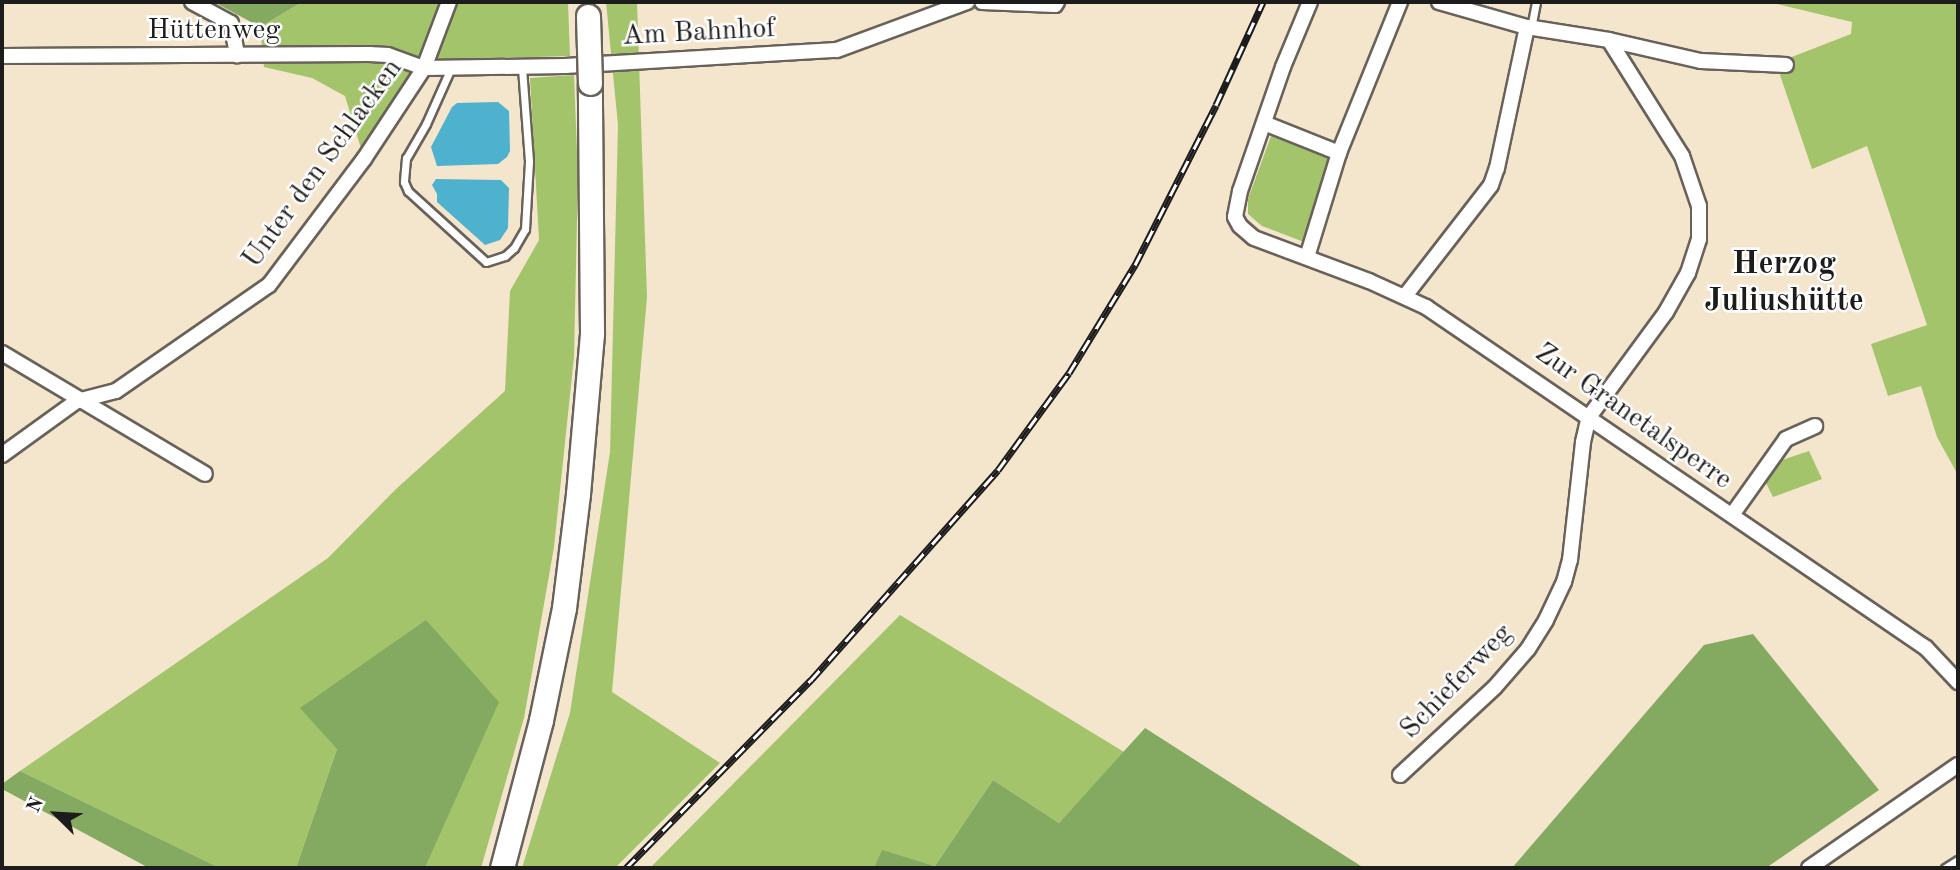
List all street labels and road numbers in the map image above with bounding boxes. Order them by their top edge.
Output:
street label: Am Bahnhof [622,12,776,54]
street label: Hüttenweg [148,14,280,48]
street label: Unter den Schlacken [236,53,410,275]
street label: Zur Granetalsperre [1528,337,1738,497]
street label: Schieferweg [1394,617,1520,747]

